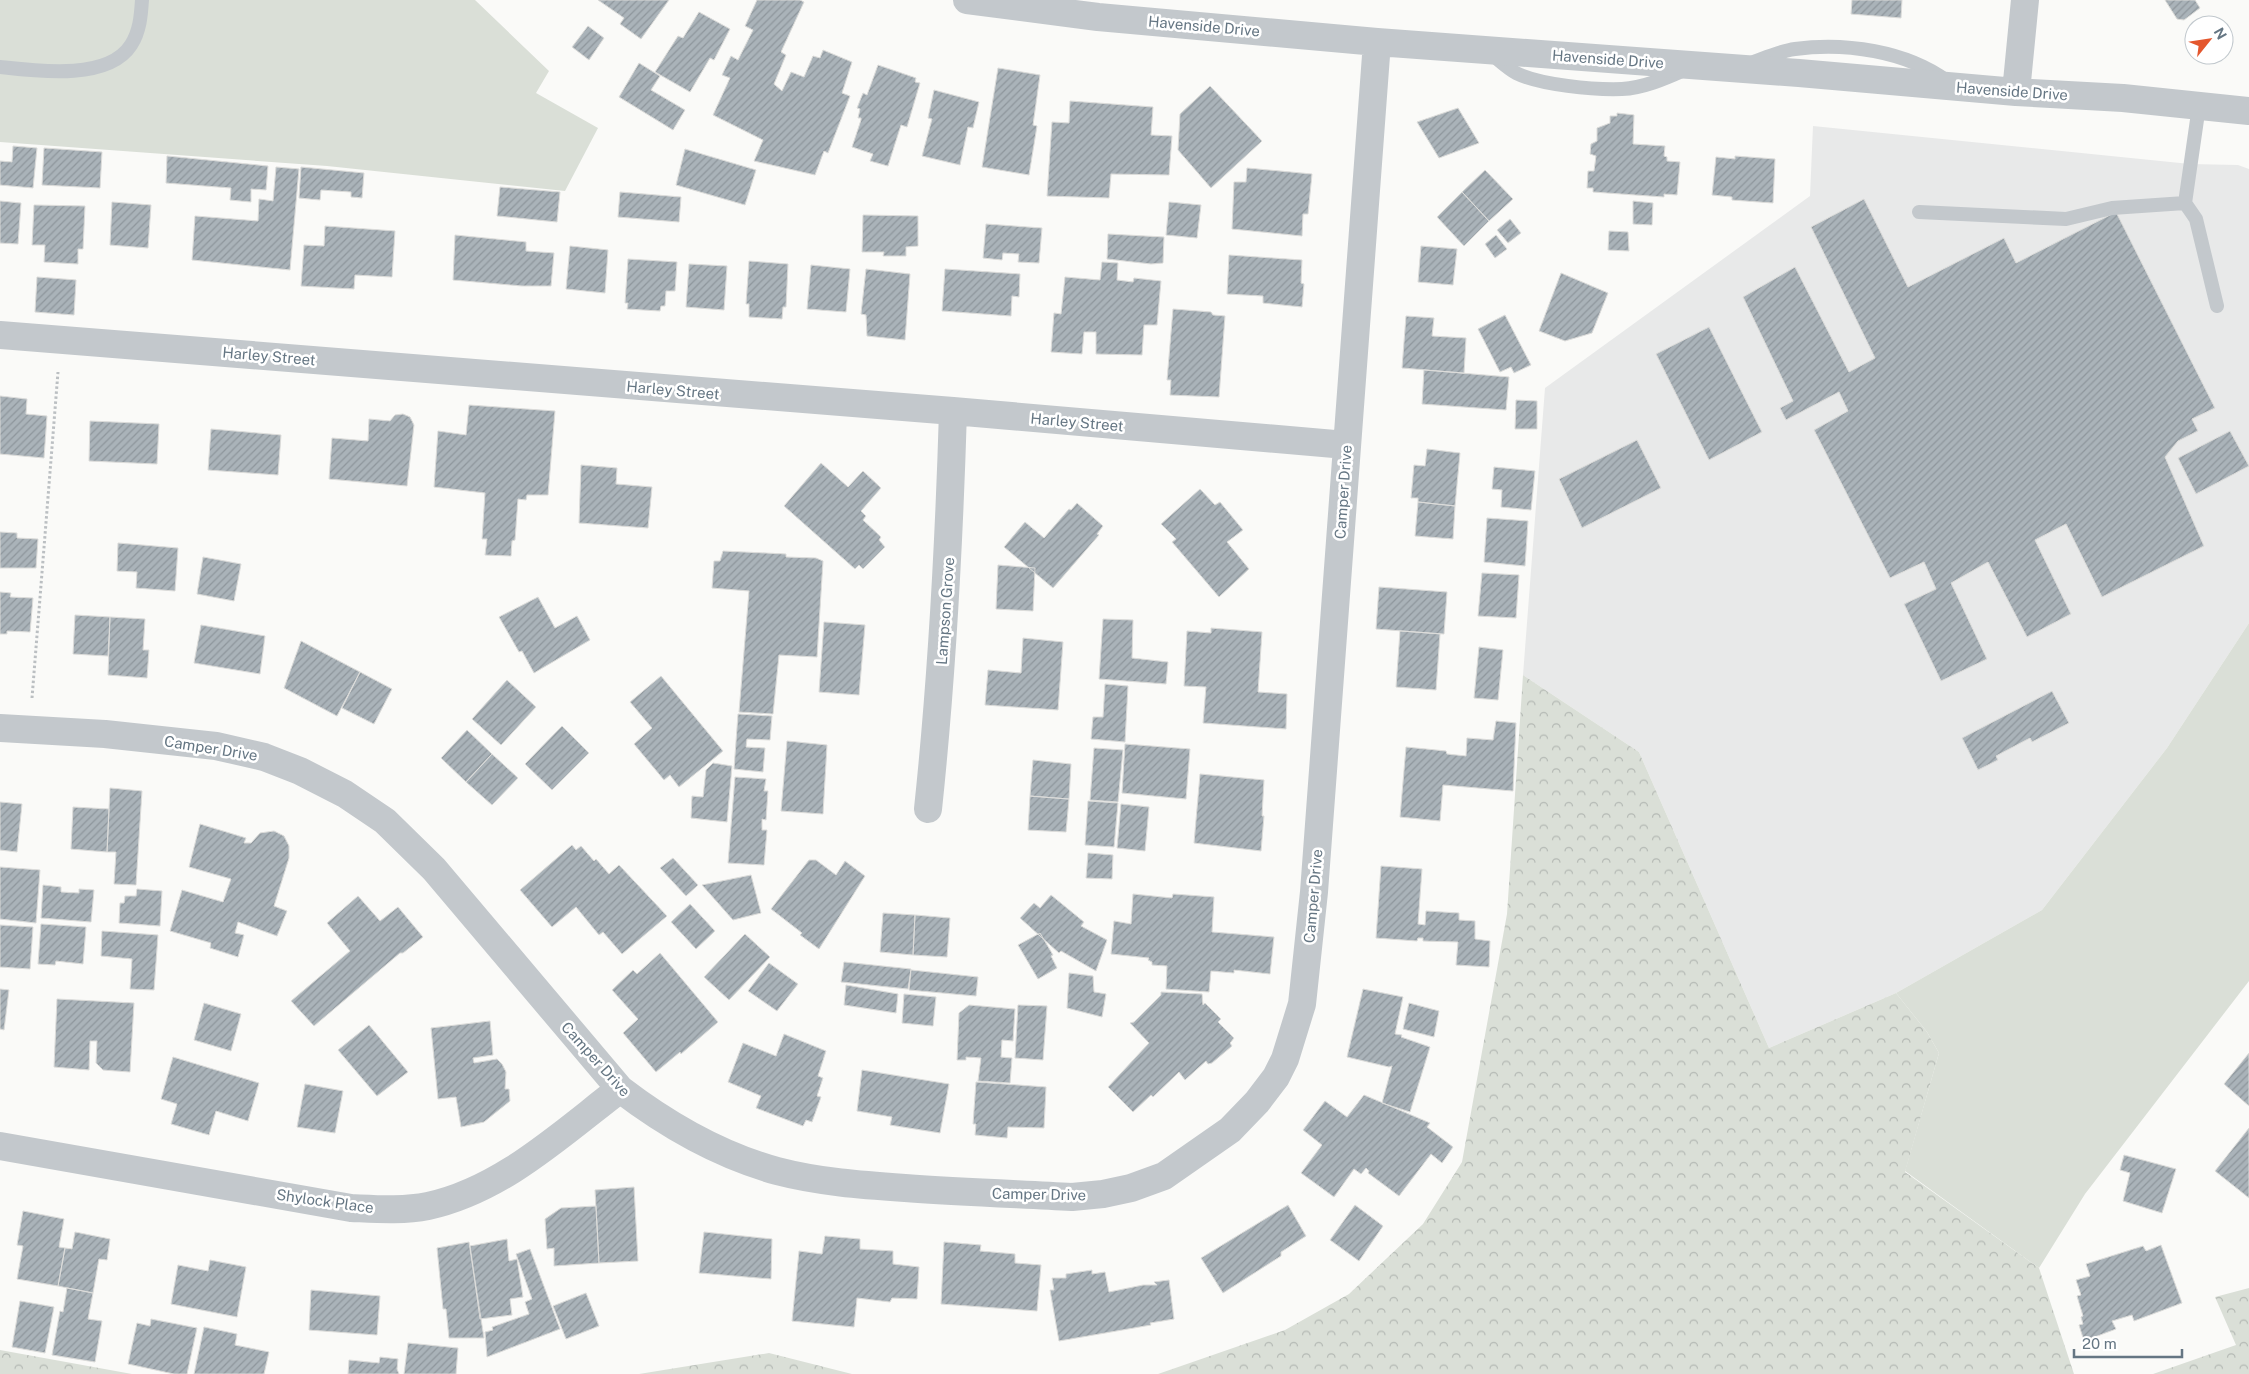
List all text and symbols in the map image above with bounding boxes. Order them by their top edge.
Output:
street label: Havenside Drive [1147,13,1261,39]
north arrow [2184,15,2234,65]
text: N [2211,25,2230,42]
street label: Havenside Drive [1551,47,1665,71]
street label: Havenside Drive [1955,79,2069,103]
street label: Harley Street [222,343,317,369]
street label: Harley Street [626,377,721,403]
street label: Harley Street [1030,409,1125,435]
street label: Camper Drive [1331,444,1355,540]
street label: Lampson Grove [933,557,957,665]
street label: Camper Drive [163,732,259,764]
street label: Camper Drive [1300,848,1326,944]
street label: Camper Drive [558,1018,634,1100]
street label: Camper Drive [992,1185,1086,1203]
street label: Shylock Place [275,1186,375,1216]
scale bar [2074,1326,2182,1358]
text: 20 m [2082,1335,2117,1352]

